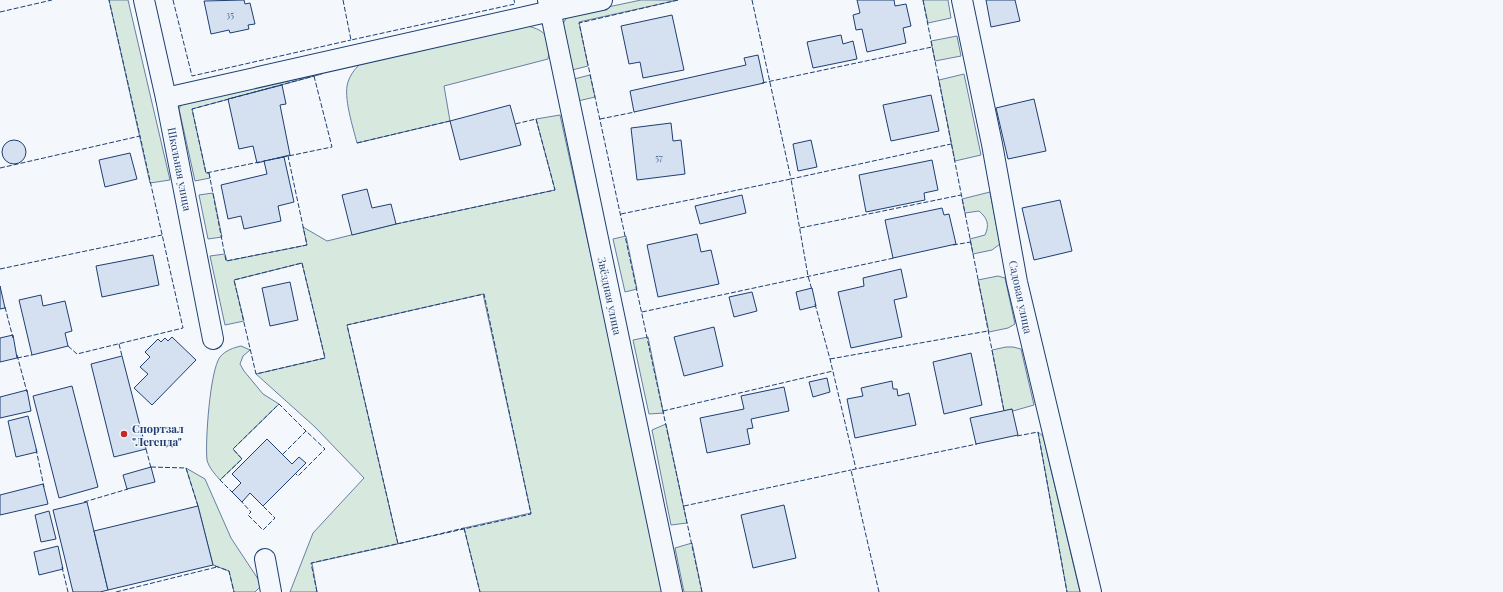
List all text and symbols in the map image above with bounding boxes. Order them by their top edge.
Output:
house number: 35 [226,8,234,20]
street label: Школьная улица [165,126,196,213]
house number: 57 [655,151,663,163]
street label: Звёздная улица [594,256,626,337]
street label: Садовая улица [1006,259,1036,336]
place label: Спортзал "Легенда" [132,421,184,449]
marker: Спортзал "Легенда" [119,429,129,439]

